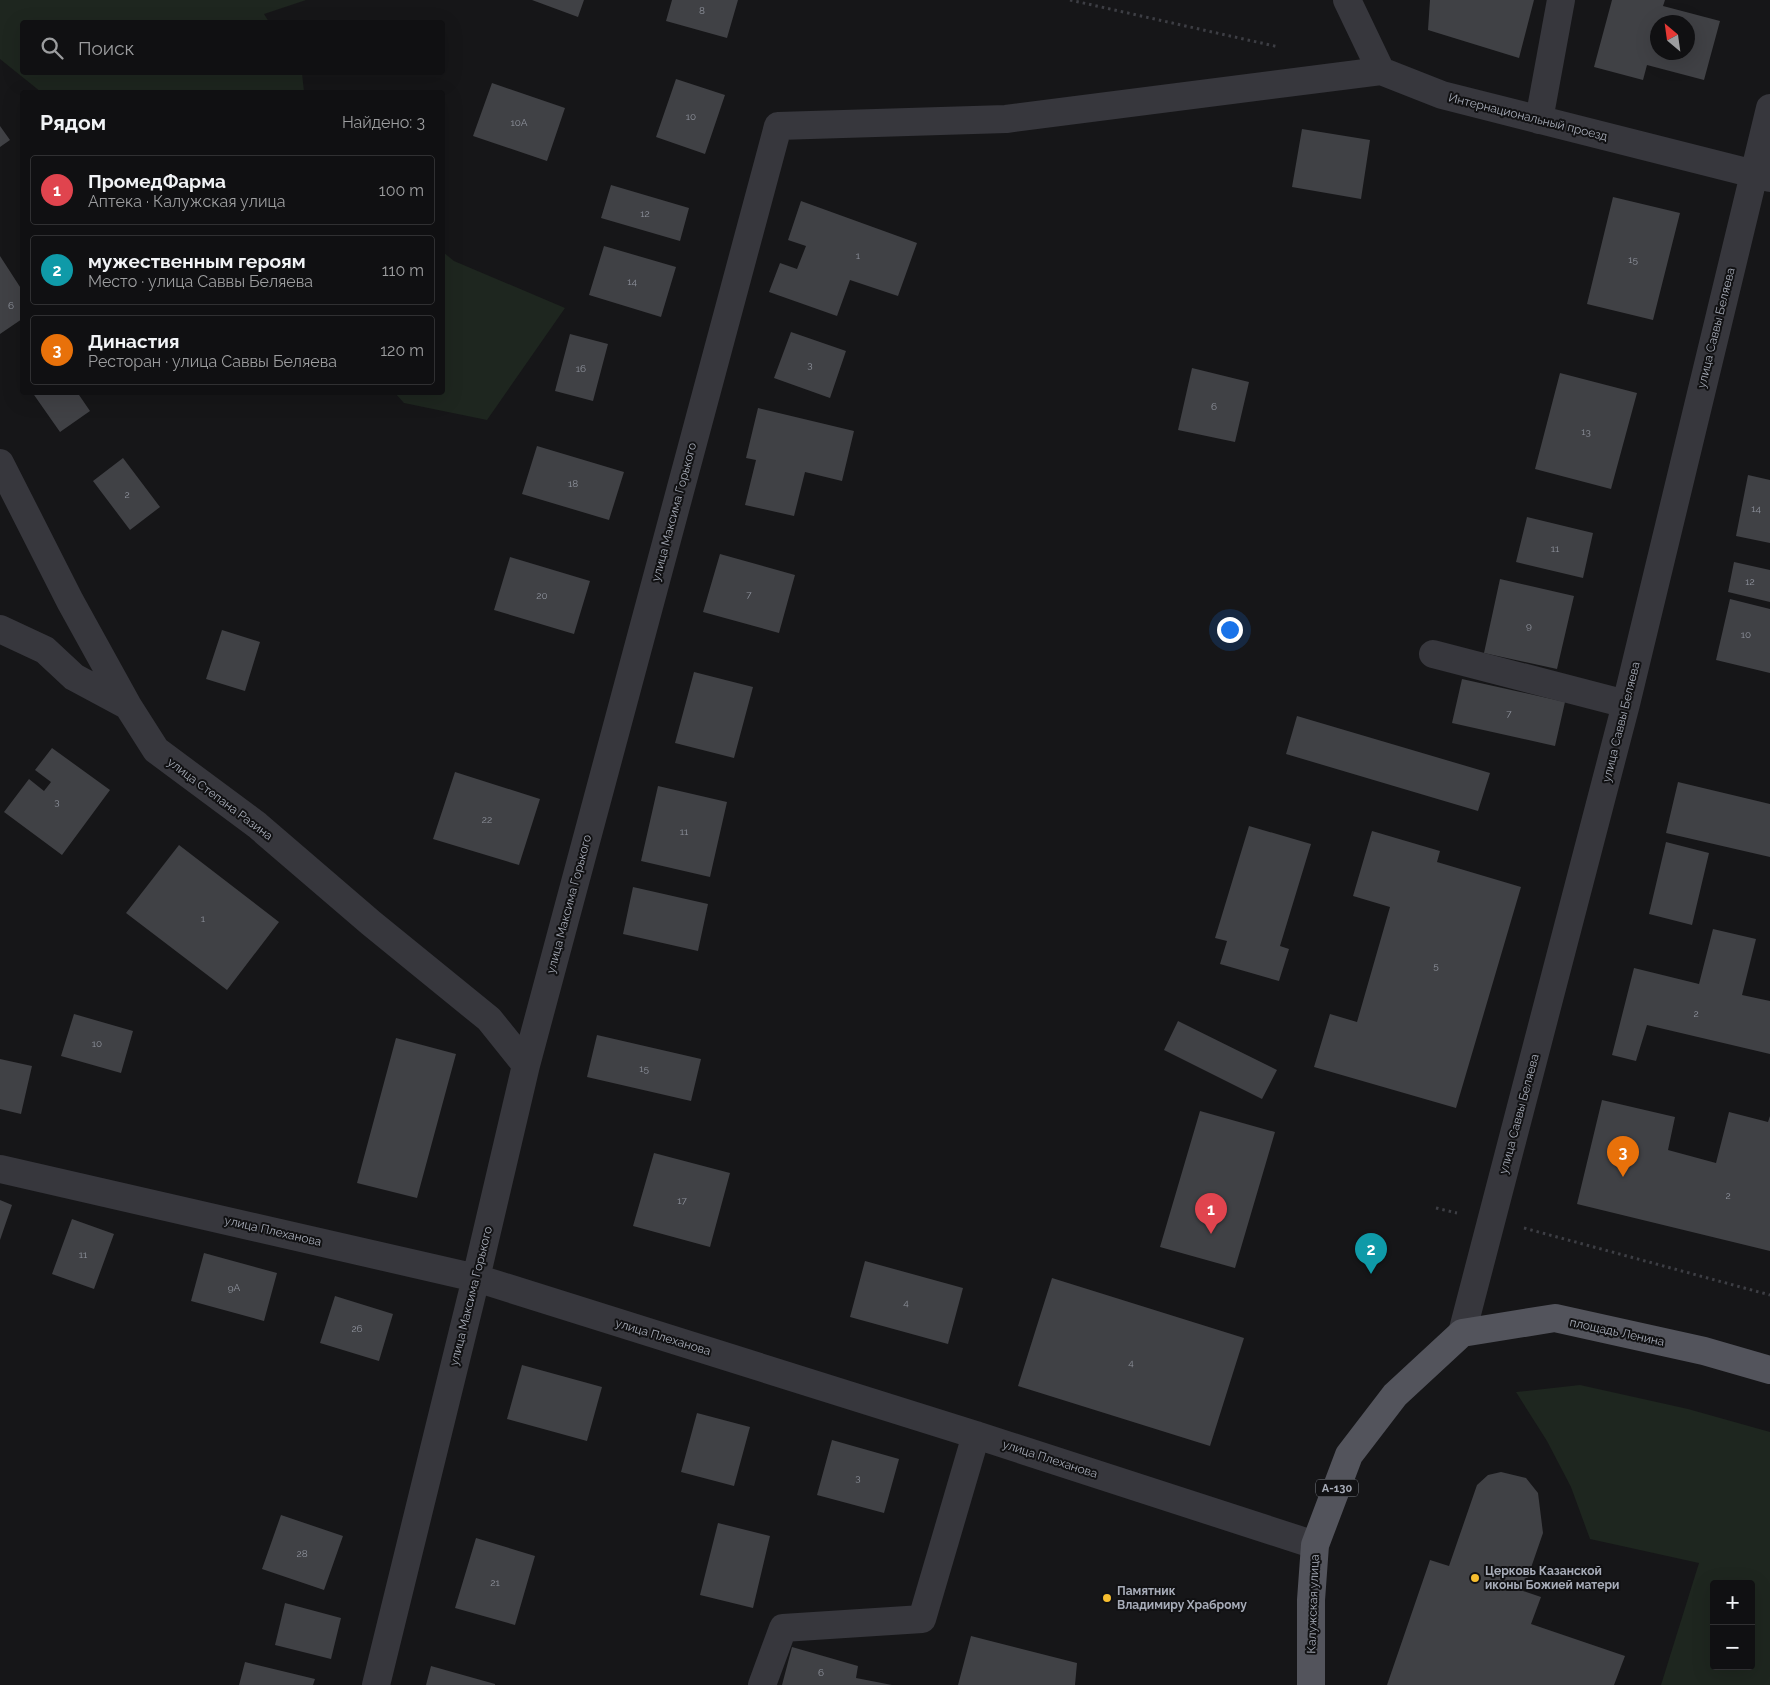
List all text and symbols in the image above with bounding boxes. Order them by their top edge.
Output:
house number: 8 [699,5,705,16]
north arrow [1650,15,1695,60]
search box [20,20,445,75]
icon: search [38,34,66,62]
text: Поиск [78,37,134,59]
street label: Интернациональный проезд [1447,90,1609,144]
text: Рядом [40,110,106,135]
house number: 10 [686,111,696,122]
text: Найдено: 3 [342,113,425,132]
house number: 10А [511,117,528,128]
text: ПромедФарма [88,170,226,192]
text: 1 [53,181,61,200]
text: 100 m [379,181,424,200]
text: Аптека · Калужская улица [88,192,285,211]
house number: 12 [640,208,650,219]
text: мужественным героям [88,250,306,272]
house number: 1 [856,250,861,261]
house number: 15 [1628,254,1638,265]
text: 2 [52,261,62,280]
text: 110 m [382,261,424,280]
street label: улица Саввы Беляева [1694,266,1738,390]
text: Место · улица Саввы Беляева [88,272,313,291]
house number: 14 [627,276,637,287]
house number: 6 [8,300,14,311]
text: Династия [88,330,179,352]
text: 3 [53,341,61,360]
text: 120 m [380,341,424,360]
text: Ресторан · улица Саввы Беляева [88,352,337,371]
house number: 3 [807,359,813,370]
house number: 16 [576,363,586,374]
house number: 6 [1211,401,1217,412]
house number: 13 [1581,426,1591,437]
street label: улица Максима Горького [649,441,699,583]
house number: 18 [568,478,578,489]
house number: 2 [124,489,130,500]
house number: 14 [1751,503,1761,514]
house number: 11 [1551,543,1560,554]
house number: 12 [1745,576,1755,587]
house number: 7 [746,589,752,600]
house number: 20 [536,590,548,601]
your location [1217,617,1243,643]
house number: 9 [1526,620,1532,631]
house number: 10 [1741,629,1751,640]
street label: улица Саввы Беляева [1599,660,1643,784]
house number: 7 [1506,708,1512,719]
street label: улица Степана Разина [165,755,275,843]
house number: 3 [54,796,60,807]
house number: 22 [482,814,492,825]
house number: 11 [680,826,689,837]
street label: улица Максима Горького [544,833,594,975]
house number: 1 [201,913,206,924]
house number: 5 [1433,960,1439,971]
house number: 2 [1693,1008,1699,1019]
house number: 10 [92,1038,102,1049]
street label: улица Саввы Беляева [1496,1052,1542,1176]
house number: 15 [639,1063,649,1074]
pin: 3 [1607,1136,1639,1177]
house number: 2 [1725,1190,1731,1201]
pin: 1 [1195,1193,1227,1234]
house number: 17 [677,1195,687,1206]
street label: улица Плеханова [223,1213,323,1249]
street label: улица Максима Горького [447,1225,495,1367]
pin: 2 [1355,1233,1387,1274]
house number: 11 [79,1249,88,1260]
house number: 9А [228,1282,241,1293]
house number: 4 [903,1297,909,1308]
street label: площадь Ленина [1568,1315,1666,1349]
street label: улица Плеханова [614,1316,712,1358]
house number: 26 [351,1323,363,1334]
house number: 4 [1128,1357,1134,1368]
street label: улица Плеханова [1001,1437,1099,1481]
house number: 3 [855,1472,861,1483]
road number: А-130 [1316,1480,1358,1496]
house number: 28 [296,1548,308,1559]
street label: Калужская улица [1304,1554,1322,1654]
place label: Церковь Казанской иконы Божией матери [1485,1564,1619,1592]
marker: Церковь Казанской иконы Божией матери [1469,1572,1481,1584]
house number: 21 [490,1577,500,1588]
map controls [1710,1580,1755,1670]
button: + [1710,1580,1755,1625]
place label: Памятник Владимиру Храброму [1117,1584,1247,1612]
marker: Памятник Владимиру Храброму [1101,1592,1113,1604]
button: − [1710,1625,1755,1670]
house number: 6 [818,1667,824,1678]

